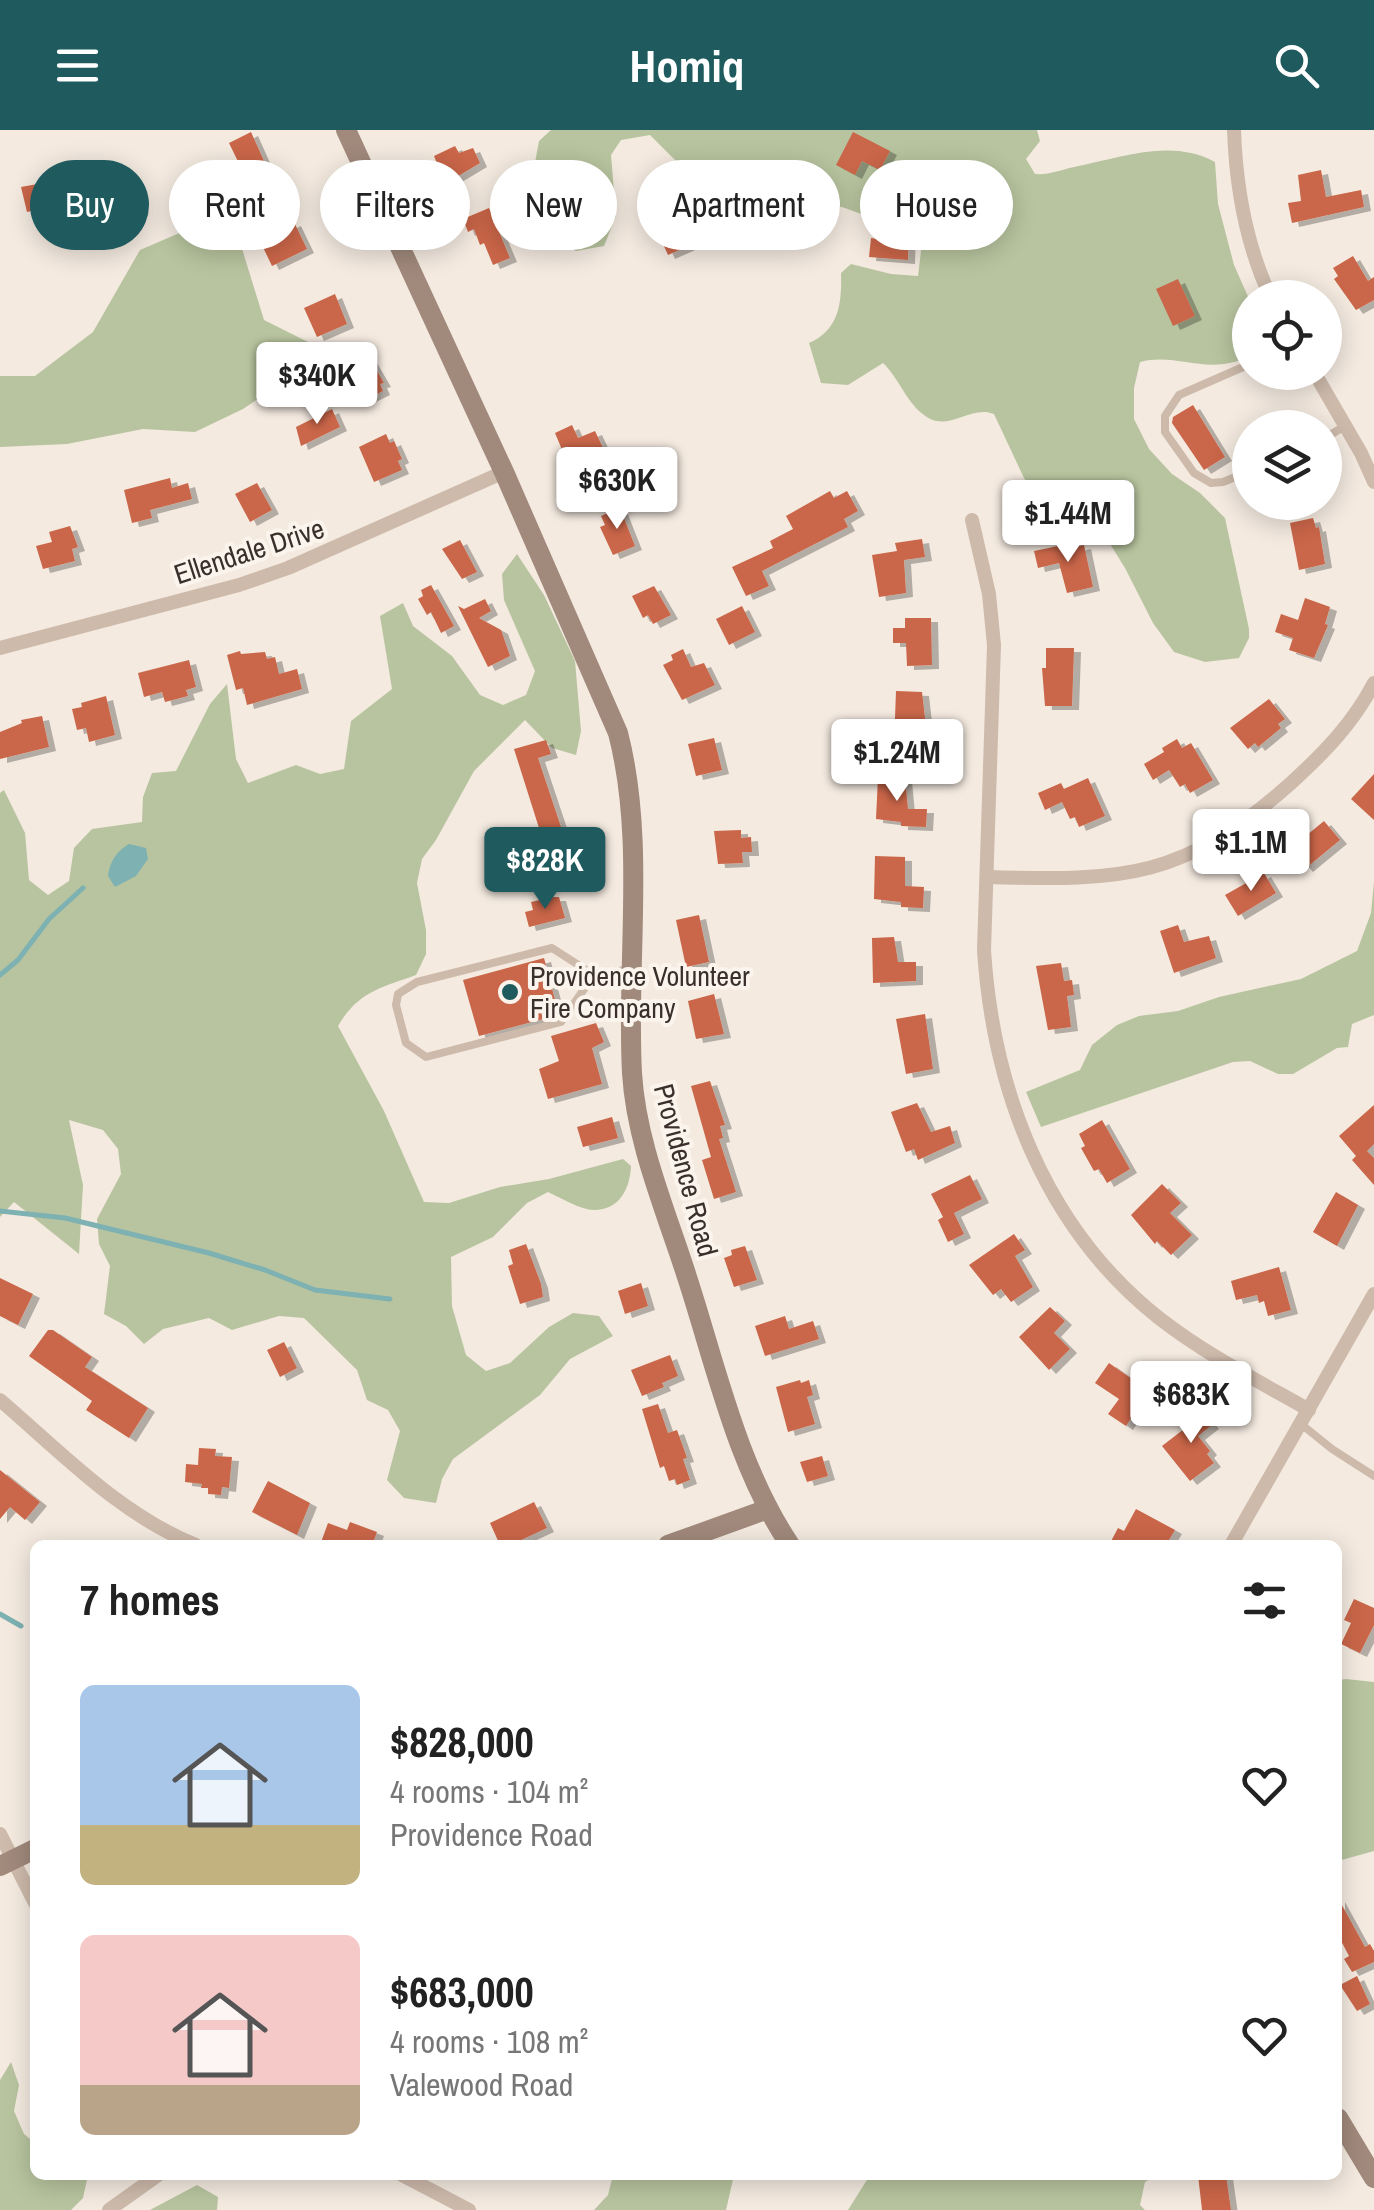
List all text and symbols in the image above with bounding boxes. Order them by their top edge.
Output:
text: Homiq [630,35,744,96]
icon: menu [50,38,105,93]
icon: search [1269,38,1324,93]
chip: Buy [30,160,149,250]
chip: Rent [169,160,300,250]
chip: Filters [320,160,470,250]
chip: New [490,160,617,250]
chip: Apartment [637,160,840,250]
chip: House [860,160,1013,250]
map controls [1232,280,1342,520]
button: locate [1232,280,1342,390]
pin: $340K [247,342,387,427]
text: $340K [278,353,356,396]
button: layers [1232,410,1342,520]
pin: $630K [547,447,687,532]
text: $630K [578,458,656,501]
pin: $1.44M [987,480,1149,565]
text: $1.44M [1024,491,1112,534]
street label: Ellendale Drive [169,509,329,593]
pin: $1.24M [816,719,978,804]
text: $1.24M [853,730,941,773]
pin: $1.1M [1181,809,1321,894]
text: $1.1M [1215,820,1287,863]
pin: $828K [475,827,615,912]
text: $828K [506,838,584,881]
place label: Providence Volunteer Fire Company [530,957,750,1027]
marker: Providence Volunteer Fire Company [499,981,521,1003]
street label: Providence Road [645,1079,727,1261]
pin: $683K [1121,1361,1261,1446]
text: $683K [1152,1372,1230,1415]
text: 7 homes [80,1572,220,1628]
icon: filters [1237,1573,1292,1628]
text: $828,000 [390,1714,534,1770]
icon: home [160,1725,280,1845]
icon: heart [1237,1758,1292,1813]
text: 4 rooms · 104 m² [390,1770,588,1813]
text: Providence Road [390,1813,593,1856]
text: $683,000 [390,1964,534,2020]
icon: home [160,1975,280,2095]
icon: heart [1237,2008,1292,2063]
text: 4 rooms · 108 m² [390,2020,588,2063]
text: Valewood Road [390,2063,573,2106]

